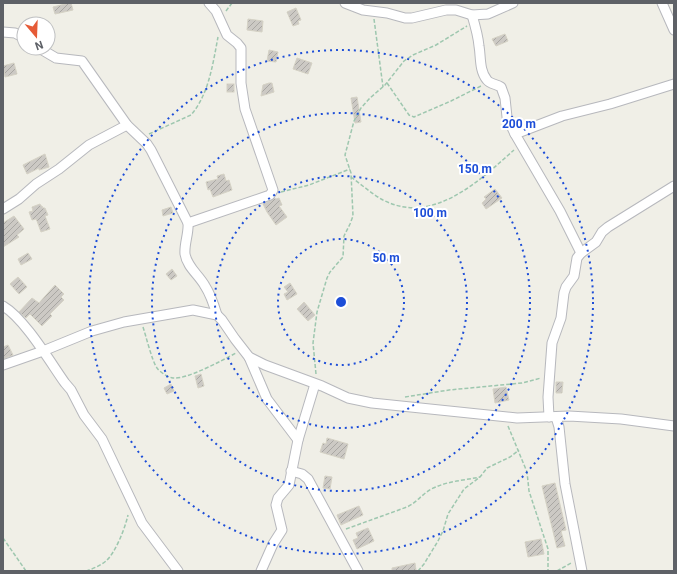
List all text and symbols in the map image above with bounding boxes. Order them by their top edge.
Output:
north arrow [16,16,56,56]
text: N [33,38,45,52]
text: 200 m [502,117,536,131]
text: 150 m [458,162,492,176]
text: 100 m [413,206,447,220]
text: 50 m [372,251,400,265]
centre of rings [334,295,348,309]

